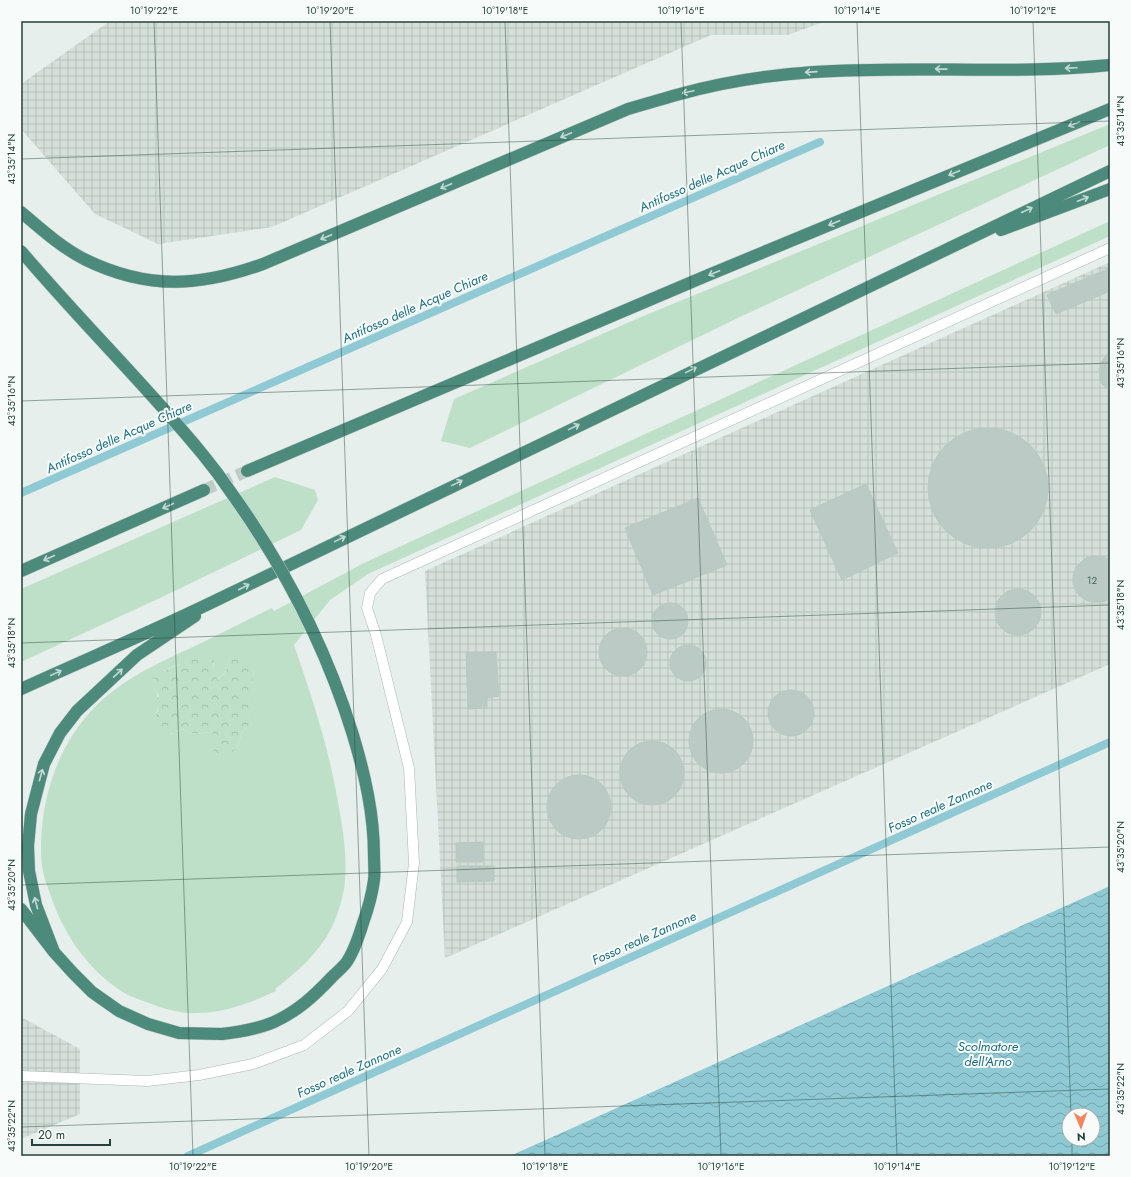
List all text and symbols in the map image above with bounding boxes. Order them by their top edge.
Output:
text: 10°19'22"E [130,3,178,18]
text: 10°19'20"E [306,3,354,18]
text: 10°19'18"E [482,3,528,18]
text: 10°19'16"E [658,3,704,18]
text: 10°19'14"E [834,3,880,18]
text: 10°19'12"E [1010,3,1056,18]
one-way arrow [1065,64,1078,72]
one-way arrow [935,65,948,73]
one-way arrow [805,68,818,75]
one-way arrow [682,88,695,96]
text: 43°35'14"N [1113,96,1128,146]
one-way arrow [1068,120,1080,128]
one-way arrow [560,132,572,140]
text: 43°35'14"N [4,134,19,184]
water label: Antifosso delle Acque Chiare [635,135,788,217]
one-way arrow [948,170,960,178]
one-way arrow [441,183,453,191]
one-way arrow [1077,195,1089,203]
one-way arrow [1021,206,1033,213]
one-way arrow [828,220,840,227]
one-way arrow [321,234,333,241]
water label: Antifosso delle Acque Chiare [338,266,491,348]
one-way arrow [708,270,720,277]
text: 43°35'16"N [1113,338,1128,388]
one-way arrow [685,366,697,373]
text: 43°35'16"N [4,376,19,426]
water label: Antifosso delle Acque Chiare [42,396,195,478]
one-way arrow [568,423,580,430]
one-way arrow [451,479,463,486]
one-way arrow [162,503,174,510]
one-way arrow [334,535,346,542]
one-way arrow [43,555,55,562]
house number: 12 [1087,573,1097,588]
text: 43°35'18"N [1113,580,1128,630]
one-way arrow [237,582,249,590]
text: 43°35'18"N [4,618,19,668]
one-way arrow [113,668,123,678]
one-way arrow [50,669,62,676]
one-way arrow [38,769,45,782]
water label: Fosso reale Zannone [885,774,996,838]
text: 43°35'20"N [1113,821,1128,873]
text: 43°35'20"N [4,859,19,911]
one-way arrow [32,897,39,910]
water label: Fosso reale Zannone [589,906,700,970]
water label: Scolmatore dell'Arno [958,1037,1019,1071]
water label: Fosso reale Zannone [294,1039,405,1103]
text: 43°35'22"N [1113,1063,1128,1115]
text: 43°35'22"N [4,1100,19,1152]
north arrow [1061,1107,1101,1147]
scale bar [32,1121,110,1147]
text: 20 m [38,1126,65,1144]
text: N [1077,1129,1086,1145]
text: 10°19'22"E [169,1159,217,1174]
text: 10°19'20"E [345,1159,393,1174]
text: 10°19'18"E [522,1159,568,1174]
text: 10°19'16"E [698,1159,744,1174]
text: 10°19'14"E [874,1159,920,1174]
text: 10°19'12"E [1049,1159,1095,1174]

